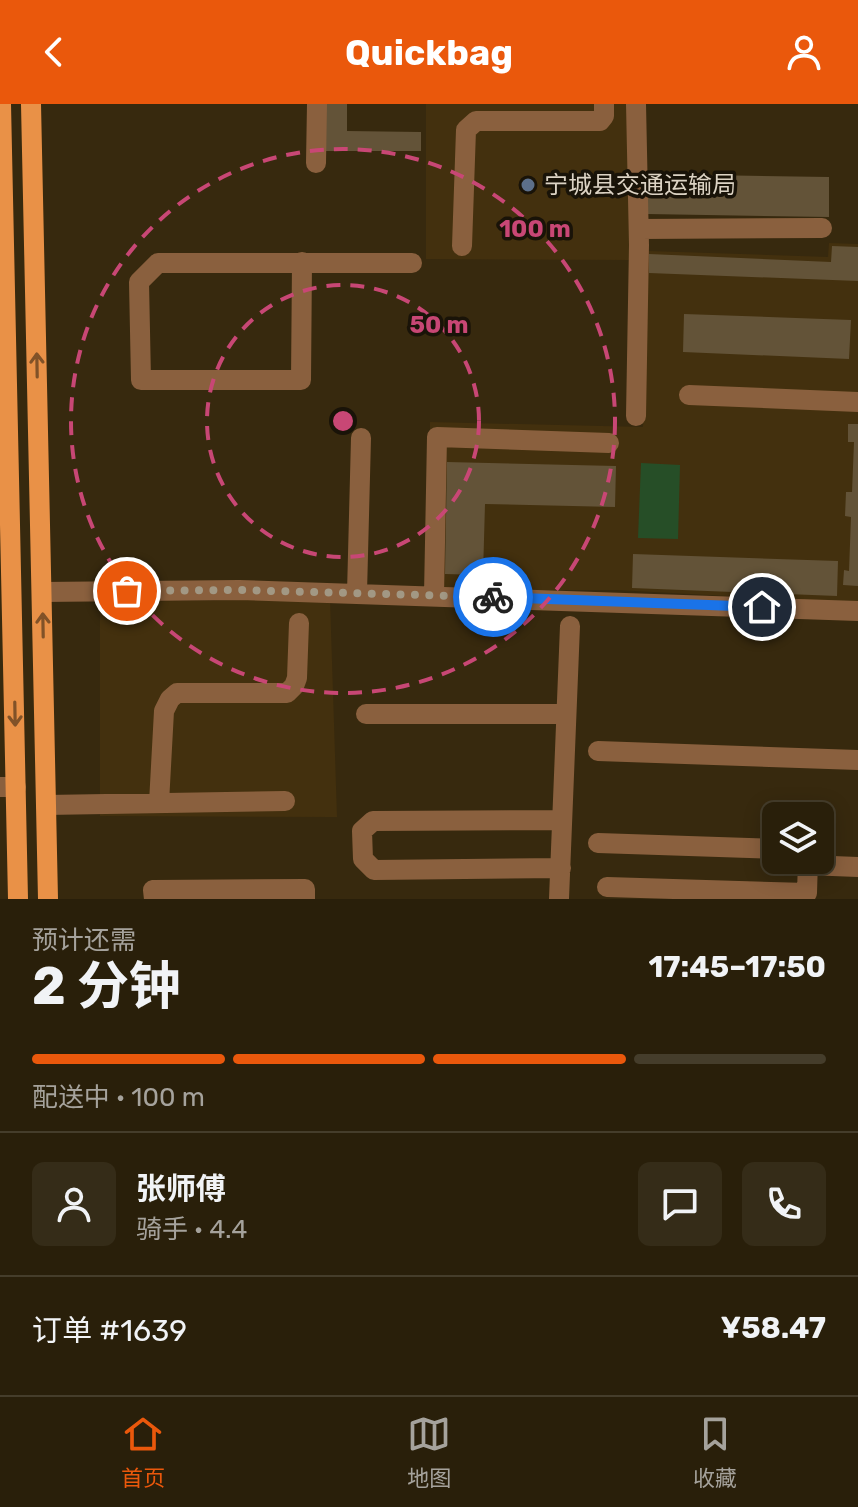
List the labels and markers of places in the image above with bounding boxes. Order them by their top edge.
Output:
place label: 宁城县交通运输局 [544,171,736,199]
marker: 宁城县交通运输局 [519,176,537,194]
centre of rings [329,407,357,435]
pin [93,557,161,625]
pin [728,573,796,641]

